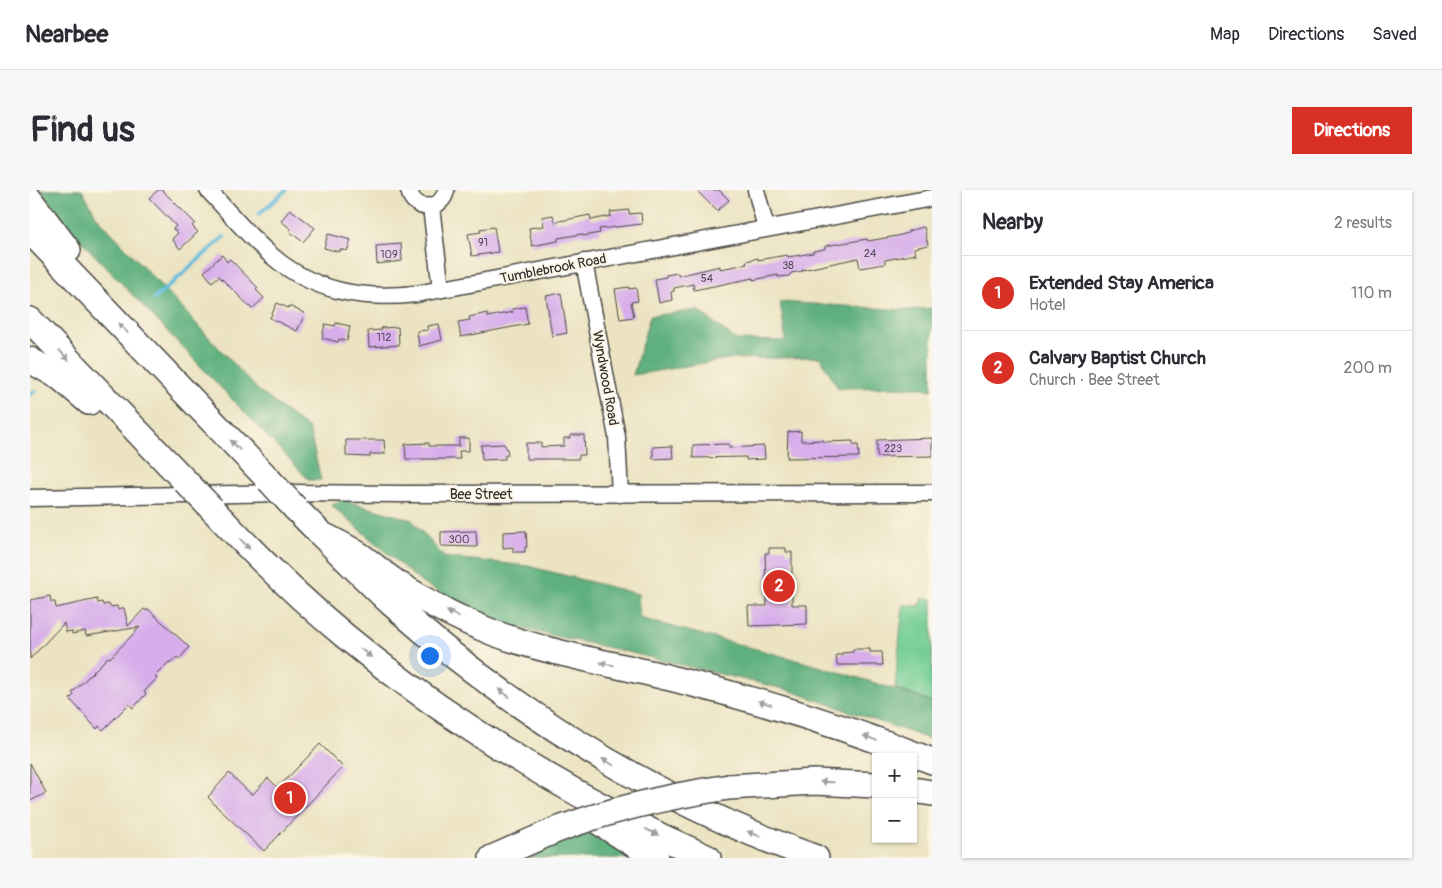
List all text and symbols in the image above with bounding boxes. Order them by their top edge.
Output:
text: Nearbee [25,20,108,49]
text: Map [1210,23,1240,46]
text: Directions [1268,23,1344,46]
text: Saved [1372,23,1417,46]
button: Directions [1292,107,1412,154]
text: Find us [30,108,135,152]
text: Nearby [982,209,1043,236]
text: 2 results [1334,213,1392,233]
house number: 91 [478,236,488,249]
house number: 24 [864,247,877,260]
house number: 109 [380,248,398,261]
street label: Tumblebrook Road [498,250,608,287]
house number: 38 [782,259,794,272]
text: Extended Stay America [1029,271,1214,295]
house number: 54 [701,272,714,285]
text: 1 [995,283,1001,303]
text: 110 m [1351,283,1392,303]
text: Hotel [1029,295,1066,315]
one-way arrow [117,322,129,334]
street label: Wyndwood Road [589,329,622,427]
house number: 112 [377,331,391,344]
text: Calvary Baptist Church [1029,346,1206,370]
one-way arrow [58,349,70,361]
text: 2 [994,358,1002,378]
text: 200 m [1344,358,1392,378]
text: Church · Bee Street [1029,370,1160,390]
one-way arrow [229,439,241,451]
house number: 223 [884,442,902,455]
street label: Bee Street [450,486,513,503]
house number: 300 [448,533,470,546]
one-way arrow [239,538,251,550]
pin: 2 [763,567,795,605]
one-way arrow [445,610,460,619]
your location [417,643,443,669]
one-way arrow [359,647,372,658]
one-way arrow [598,659,614,667]
one-way arrow [497,688,511,698]
one-way arrow [757,699,772,707]
one-way arrow [862,733,877,741]
map controls [872,753,917,843]
button: + [872,753,917,798]
one-way arrow [602,758,615,767]
one-way arrow [819,778,835,786]
pin: 1 [274,779,306,817]
button: − [872,798,917,843]
one-way arrow [645,828,659,836]
one-way arrow [746,830,761,838]

